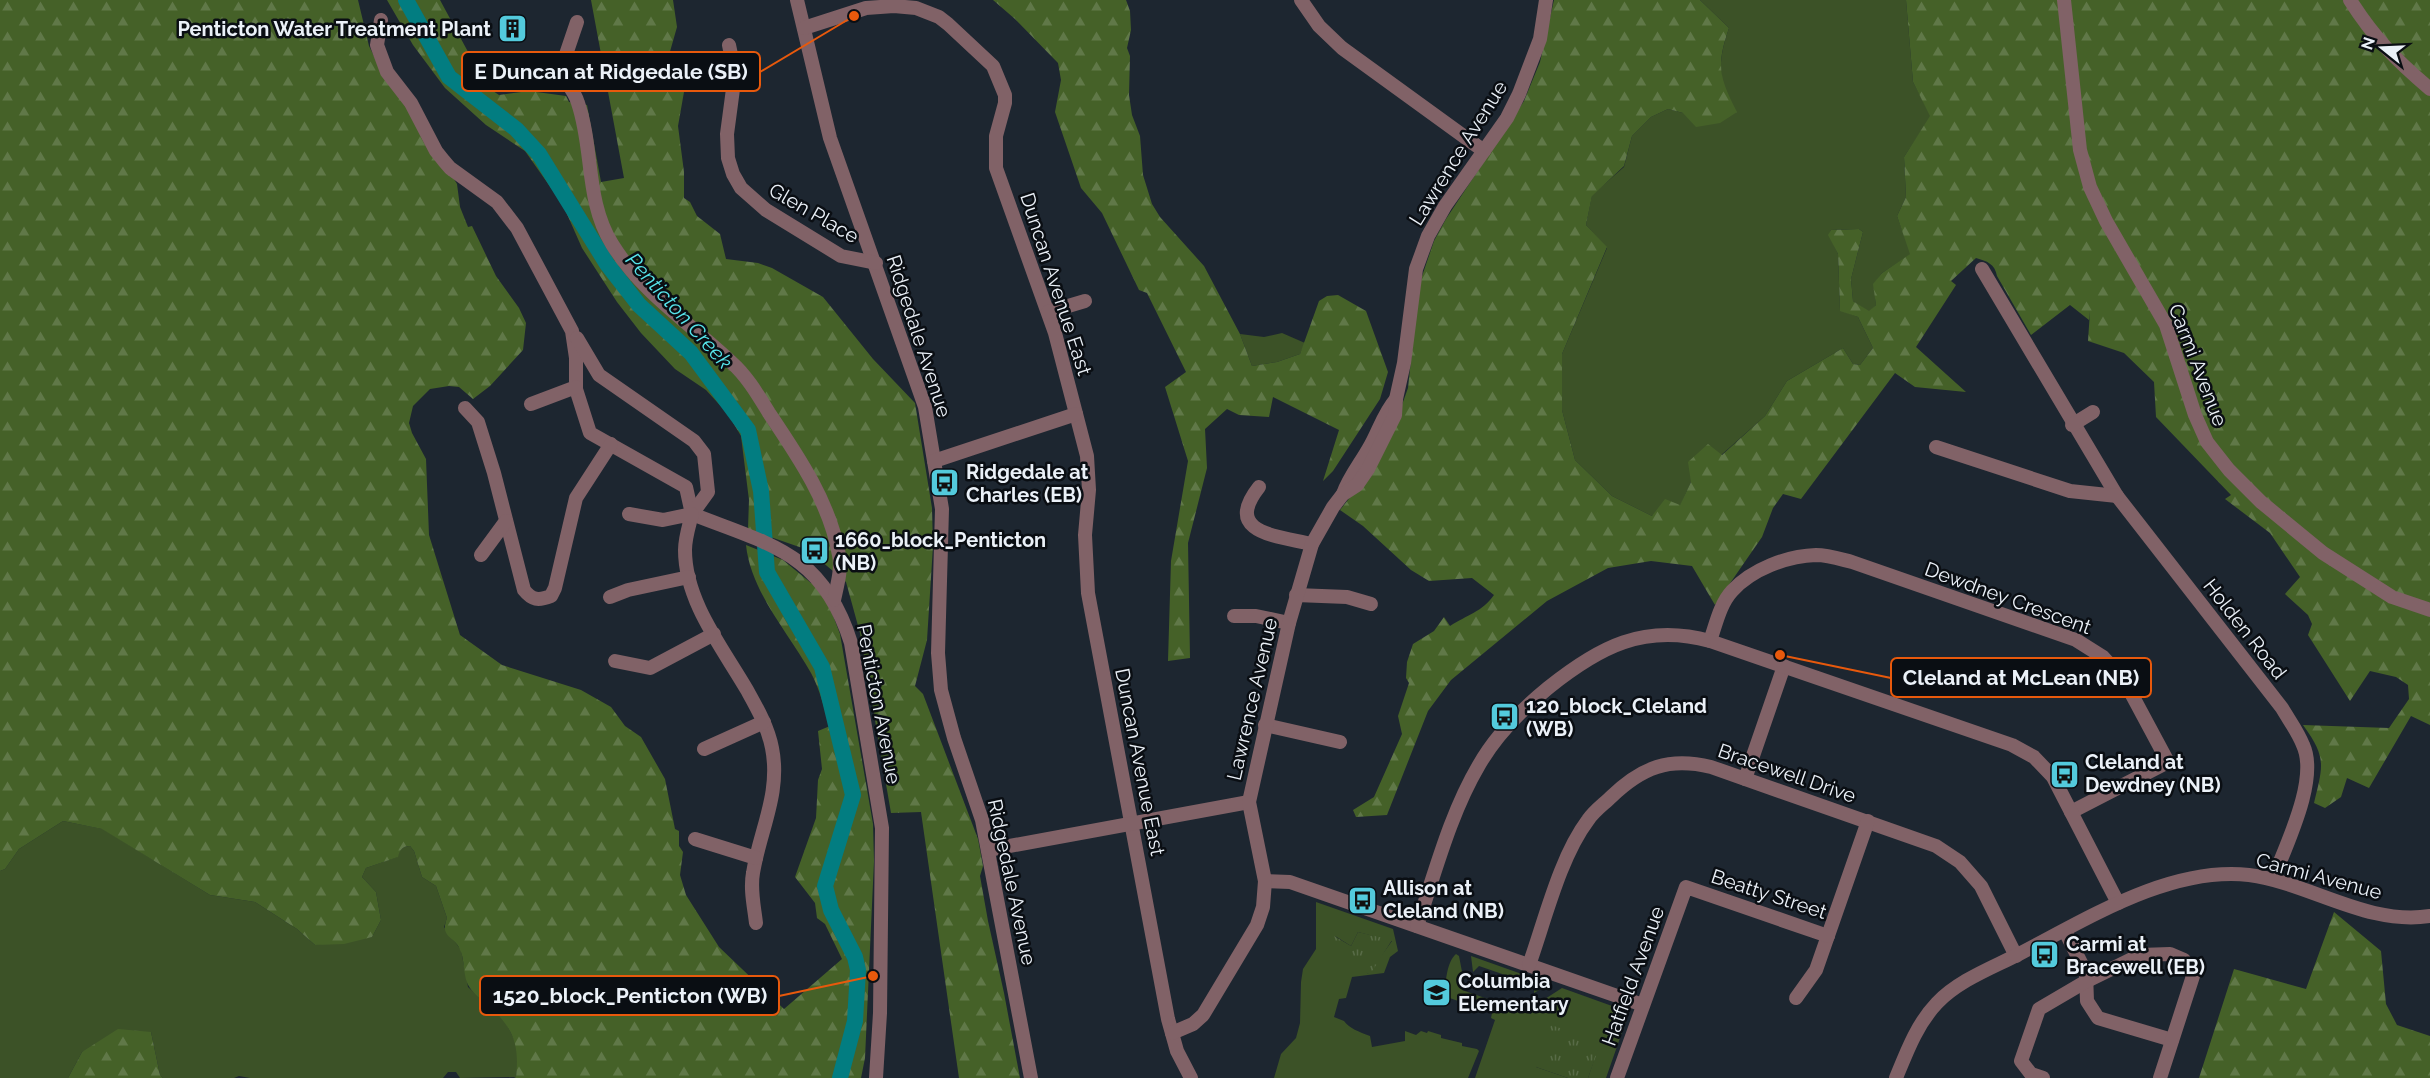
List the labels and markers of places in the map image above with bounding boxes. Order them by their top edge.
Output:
building icon: Penticton Water Treatment Plant [496,13,528,45]
place label: Penticton Water Treatment Plant [177,17,491,41]
callout: E Duncan at Ridgedale (SB) [462,52,760,91]
place label: Ridgedale at Charles (EB) [966,460,1089,507]
bus stop icon: Ridgedale at Charles (EB) [929,467,961,499]
place label: 1660_block_Penticton (NB) [835,528,1046,575]
bus stop icon: 1660_block_Penticton (NB) [798,535,830,567]
callout: Cleland at McLean (NB) [1891,658,2151,697]
place label: 120_block_Cleland (WB) [1526,694,1707,741]
bus stop icon: 120_block_Cleland (WB) [1489,701,1521,733]
place label: Cleland at Dewdney (NB) [2085,750,2221,797]
bus stop icon: Cleland at Dewdney (NB) [2048,758,2080,790]
place label: Allison at Cleland (NB) [1383,876,1504,923]
bus stop icon: Allison at Cleland (NB) [1346,884,1378,916]
place label: Carmi at Bracewell (EB) [2066,932,2205,979]
bus stop icon: Carmi at Bracewell (EB) [2029,939,2061,971]
place label: Columbia Elementary [1458,969,1569,1016]
callout: 1520_block_Penticton (WB) [480,976,779,1015]
school or university icon: Columbia Elementary [1421,976,1453,1008]

